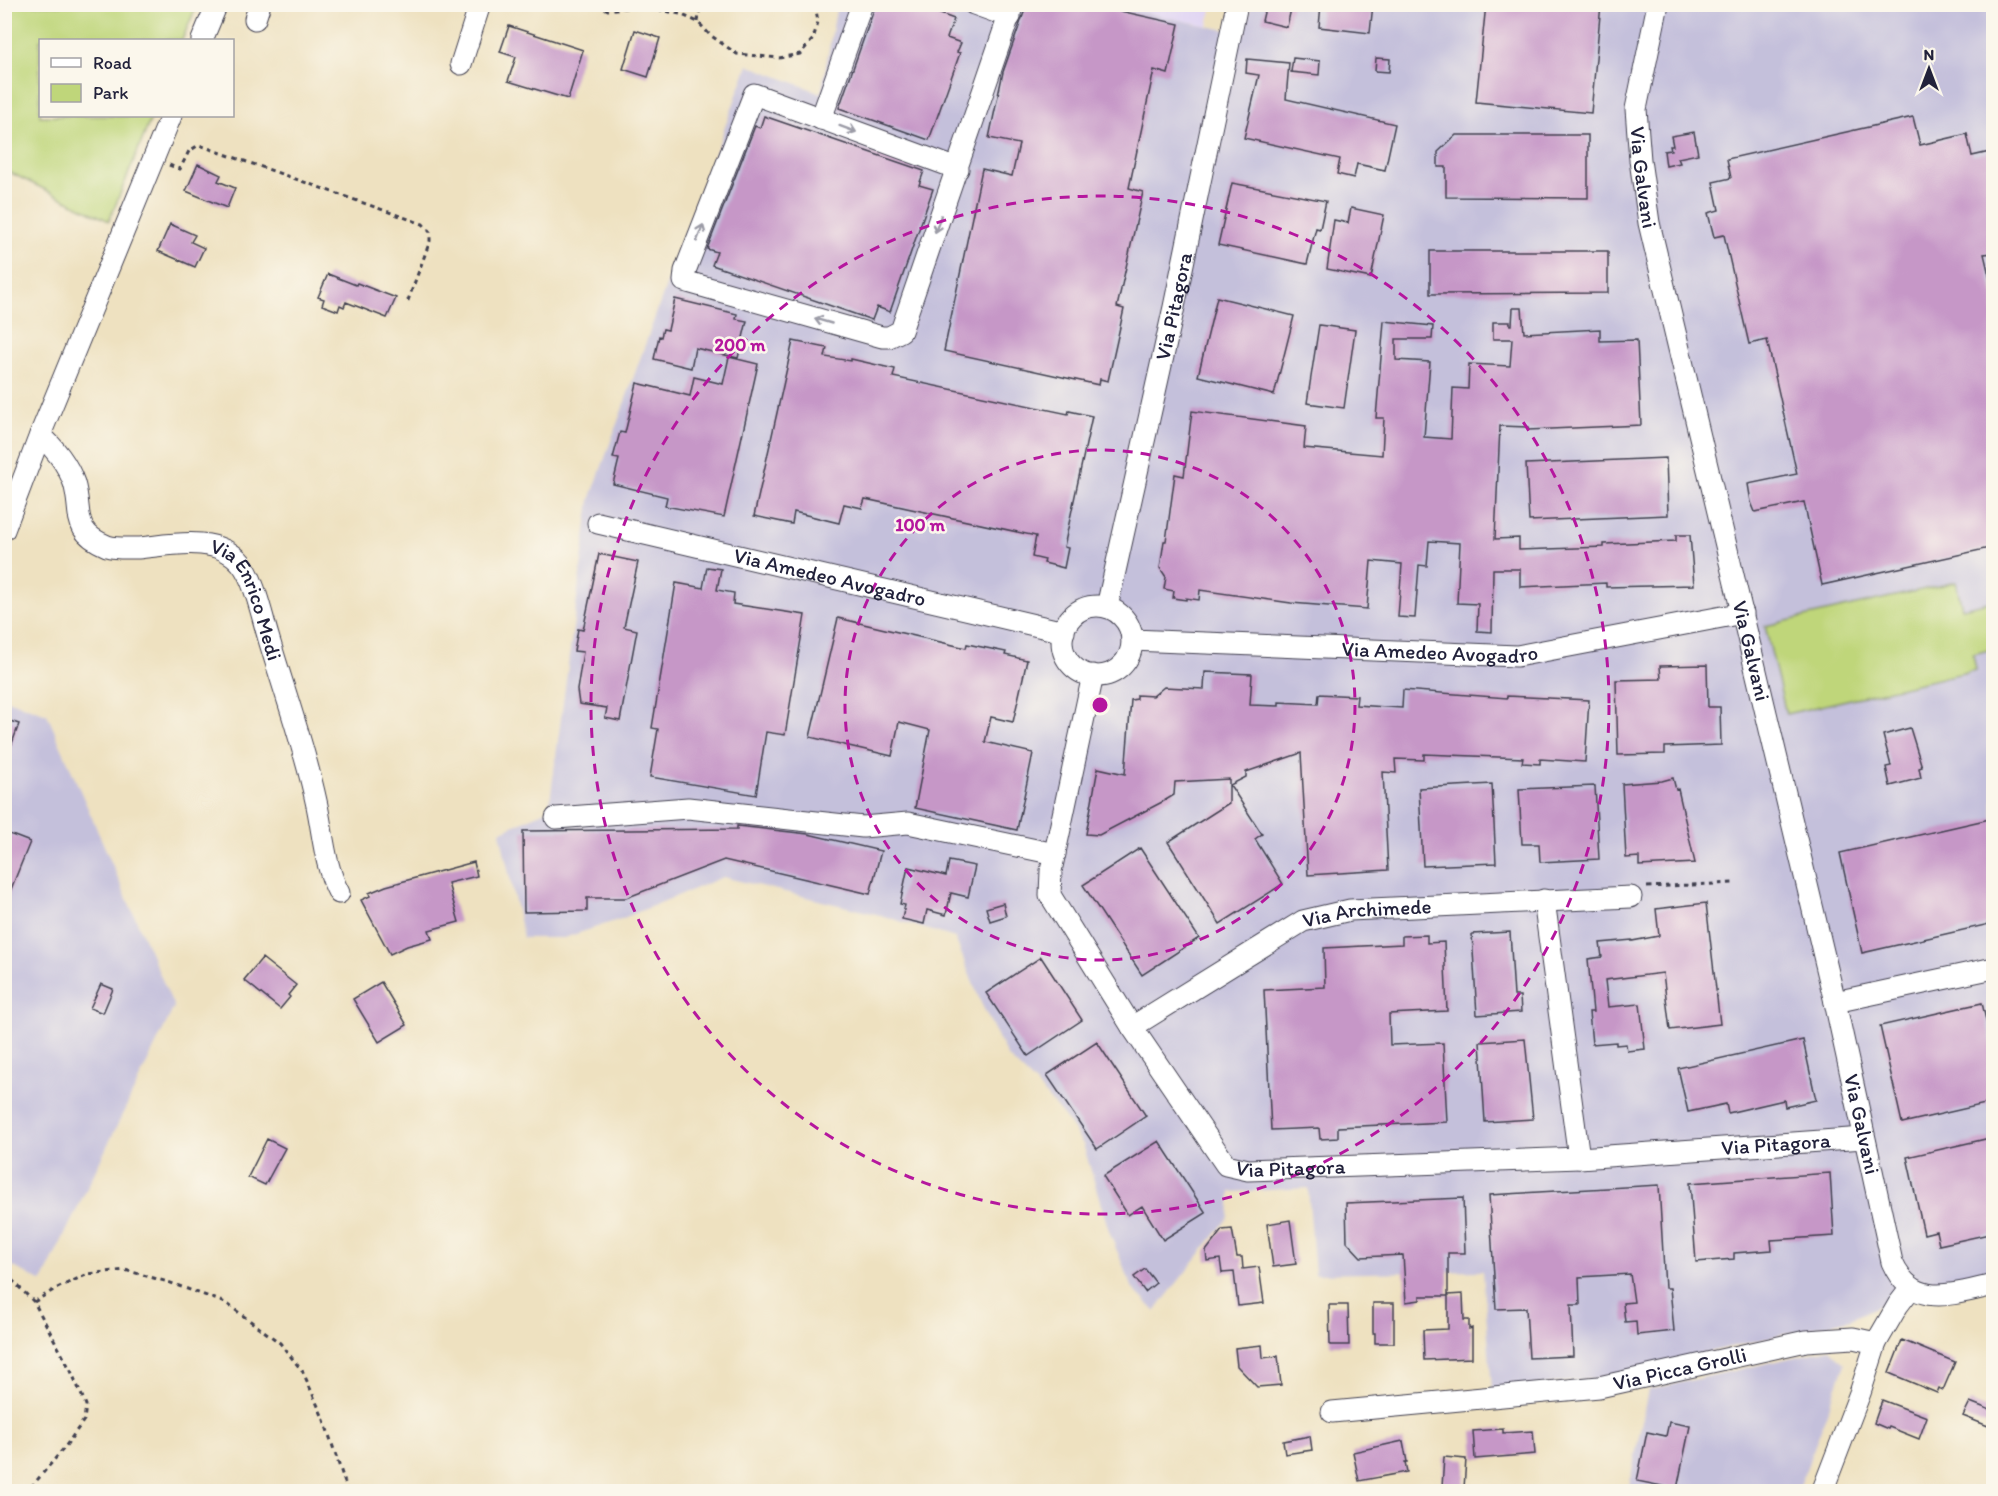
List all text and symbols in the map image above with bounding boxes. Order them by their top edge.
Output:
legend [39,39,234,117]
north arrow [1899,39,1959,99]
text: N [1924,45,1934,64]
text: Road [93,52,132,74]
text: Park [93,82,128,104]
one-way arrow [838,124,857,135]
street label: Via Galvani [1625,126,1663,231]
one-way arrow [932,214,943,233]
one-way arrow [695,224,706,243]
street label: Via Pitagora [1149,250,1197,363]
one-way arrow [814,314,833,326]
text: 200 m [715,334,766,356]
text: 100 m [895,514,946,536]
street label: Via Enrico Medi [208,533,288,663]
street label: Via Amedeo Avogadro [731,542,928,611]
street label: Via Galvani [1728,598,1776,703]
street label: Via Amedeo Avogadro [1341,636,1540,668]
centre of rings [1090,695,1110,715]
street label: Via Archimede [1300,893,1432,933]
street label: Via Galvani [1839,1071,1885,1177]
street label: Via Pitagora [1720,1127,1832,1160]
street label: Via Pitagora [1233,1153,1346,1182]
street label: Via Picca Grolli [1611,1342,1749,1396]

